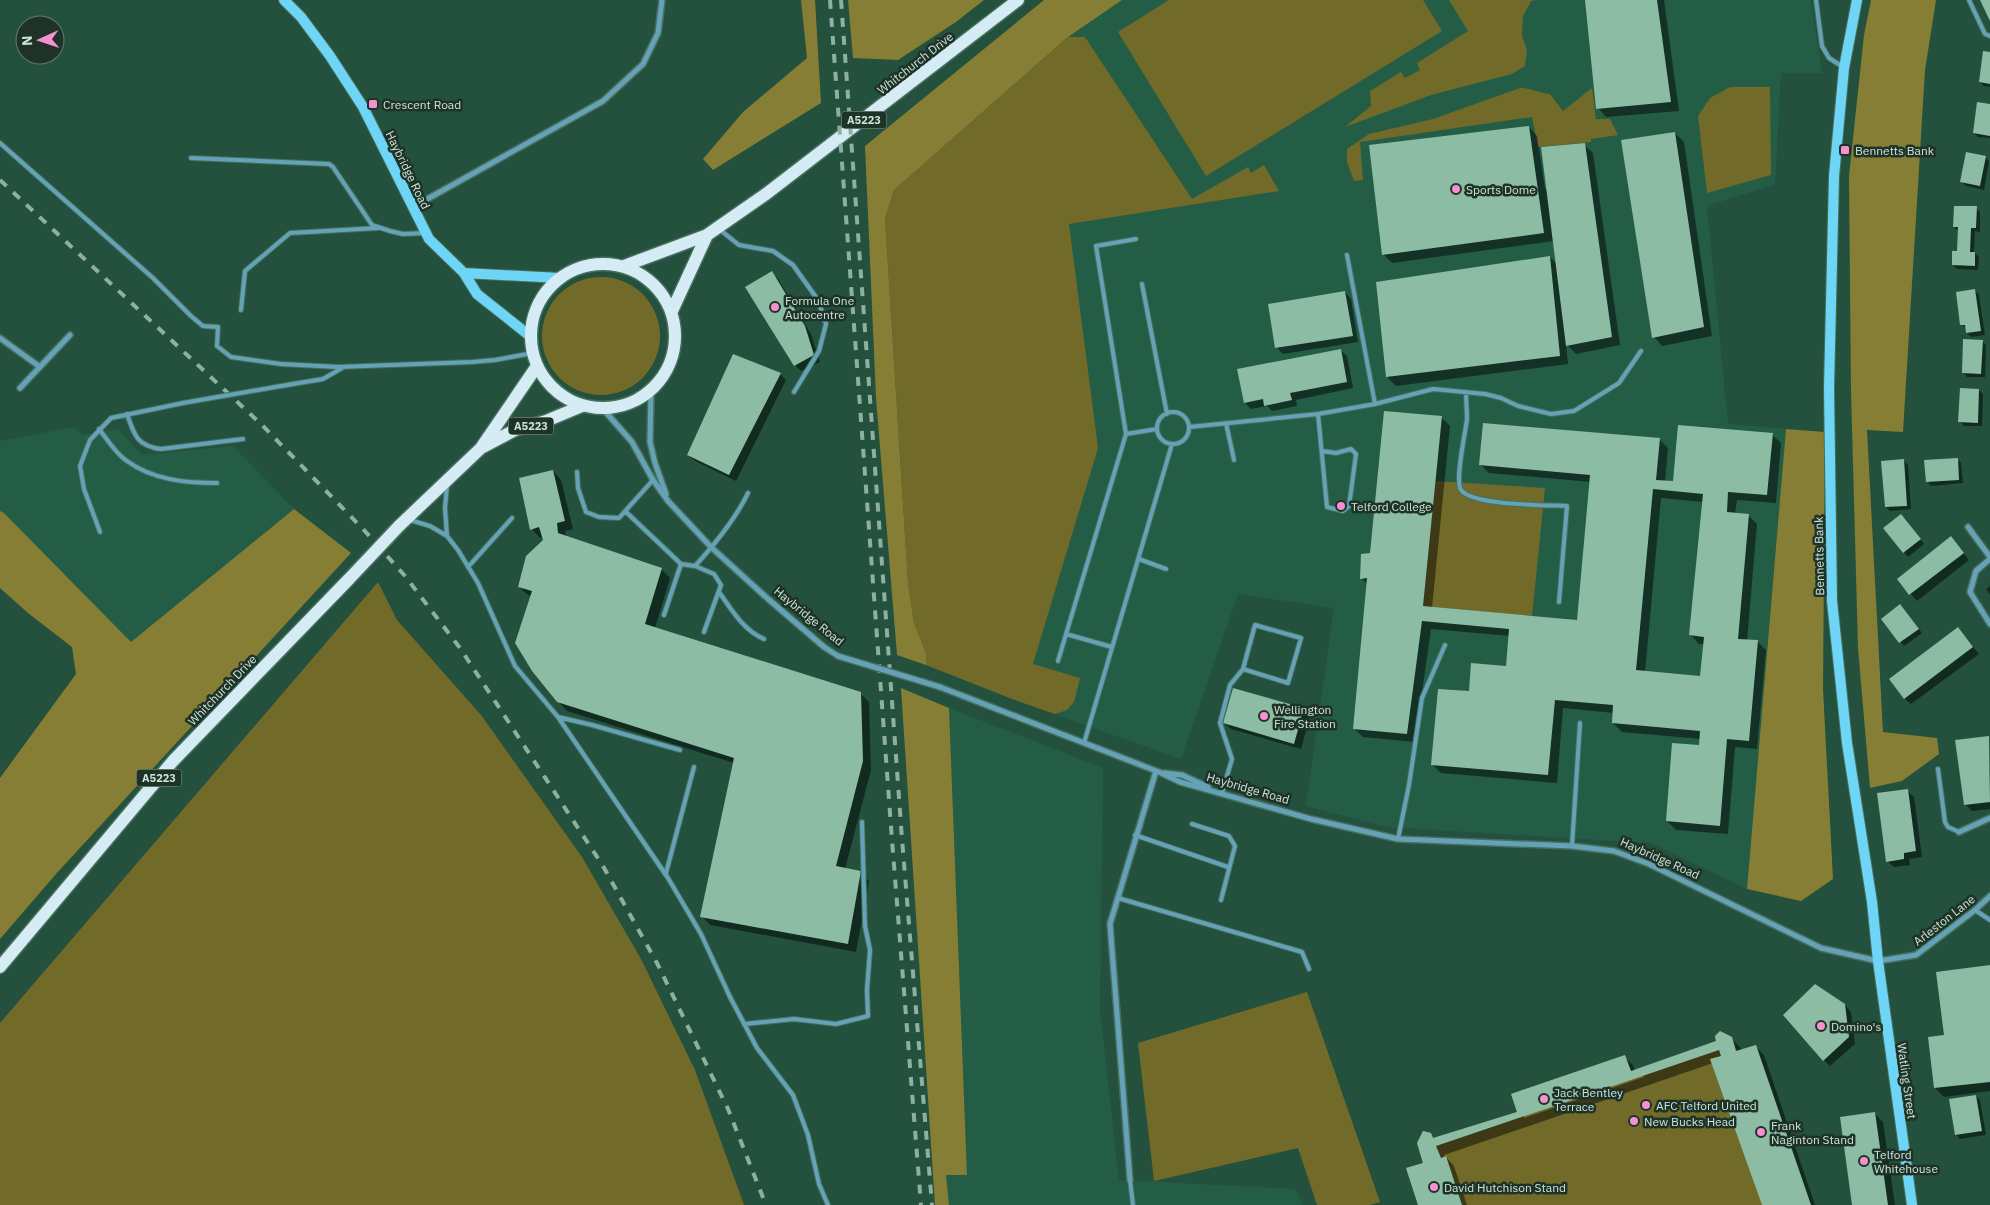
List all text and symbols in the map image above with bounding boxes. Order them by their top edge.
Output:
north arrow [15,15,65,65]
street label: Whitchurch Drive [874,28,956,97]
text: N [18,35,36,46]
place label: Crescent Road [383,97,461,112]
marker: Crescent Road [367,98,379,110]
road number: A5223 [842,112,886,128]
street label: Haybridge Road [383,128,433,212]
place label: Bennetts Bank [1855,143,1935,158]
marker: Bennetts Bank [1839,144,1851,156]
place label: Sports Dome [1466,182,1536,197]
marker: Sports Dome [1450,183,1462,195]
place label: Formula One Autocentre [785,293,855,322]
marker: Formula One Autocentre [769,301,781,313]
road number: A5223 [508,418,554,434]
place label: Telford College [1351,499,1432,514]
marker: Telford College [1335,500,1347,512]
street label: Bennetts Bank [1811,516,1827,596]
street label: Haybridge Road [771,583,847,649]
street label: Whitchurch Drive [185,651,260,728]
place label: Wellington Fire Station [1274,702,1336,731]
marker: Wellington Fire Station [1258,710,1270,722]
street label: Haybridge Road [1205,769,1291,807]
road number: A5223 [136,770,182,786]
street label: Haybridge Road [1618,834,1702,882]
street label: Arleston Lane [1910,891,1978,949]
place label: Domino's [1831,1019,1881,1034]
marker: Domino's [1815,1020,1827,1032]
street label: Watling Street [1894,1042,1920,1120]
place label: Jack Bentley Terrace [1554,1085,1623,1114]
marker: Jack Bentley Terrace [1538,1093,1550,1105]
place label: AFC Telford United [1656,1098,1757,1113]
marker: AFC Telford United [1640,1099,1652,1111]
place label: New Bucks Head [1644,1114,1735,1129]
marker: New Bucks Head [1628,1115,1640,1127]
place label: Frank Naginton Stand [1771,1118,1854,1147]
marker: Frank Naginton Stand [1755,1126,1767,1138]
place label: Telford Whitehouse [1874,1147,1938,1176]
marker: Telford Whitehouse [1858,1155,1870,1167]
place label: David Hutchison Stand [1444,1180,1566,1195]
marker: David Hutchison Stand [1428,1181,1440,1193]

